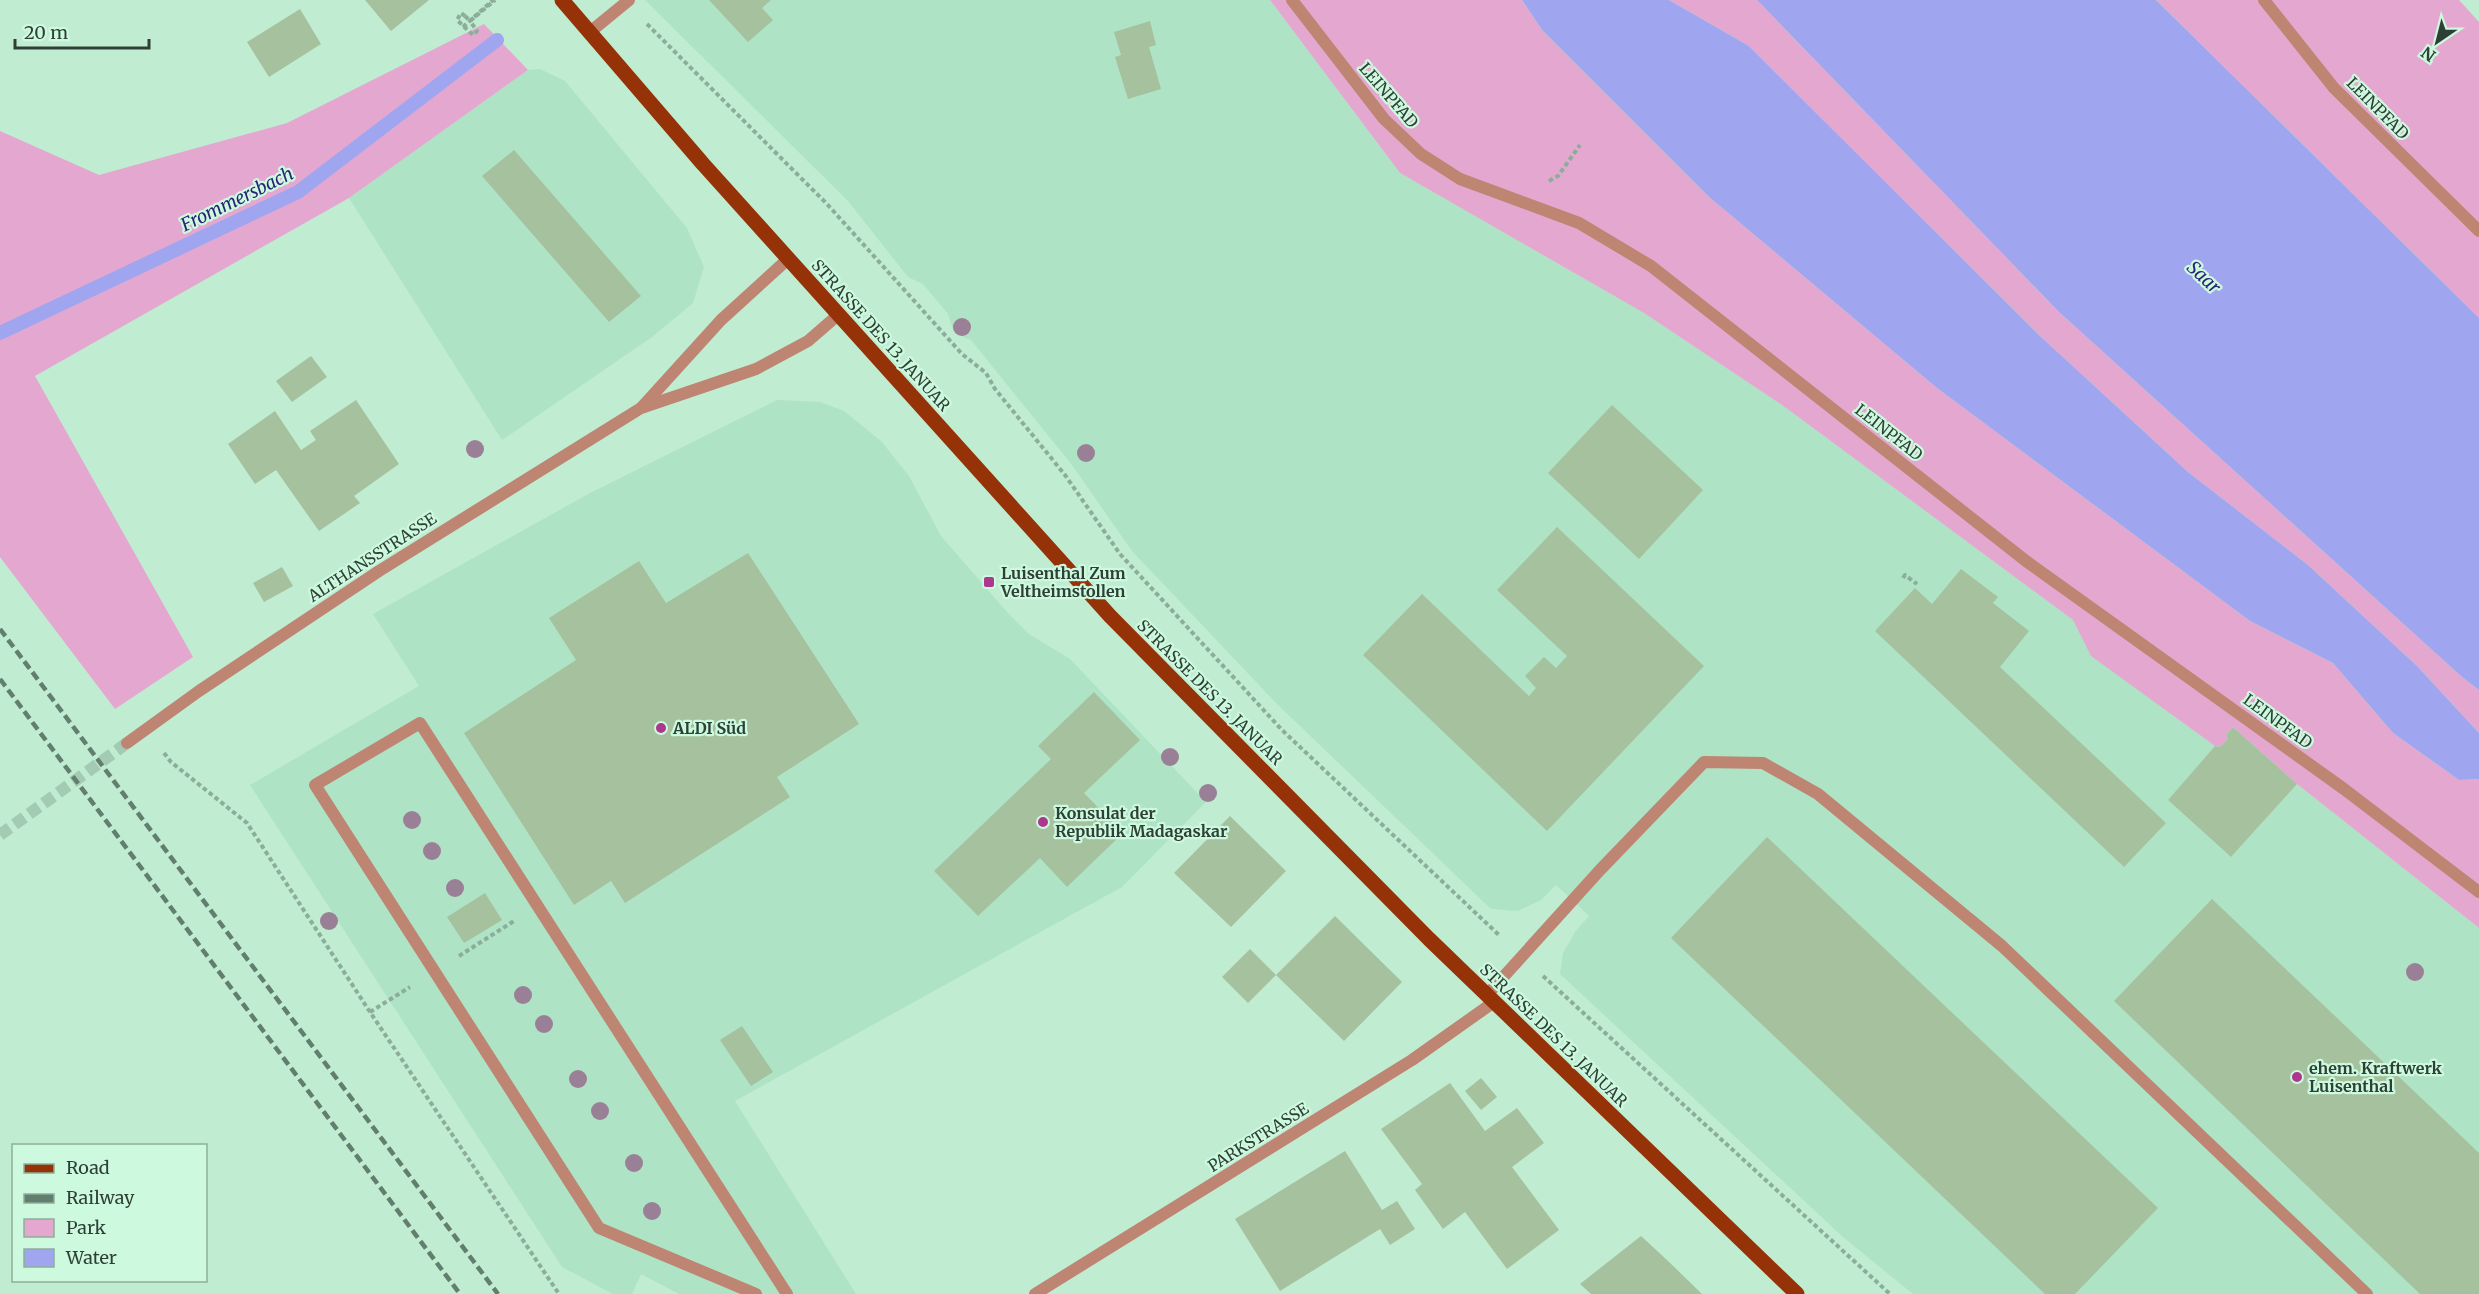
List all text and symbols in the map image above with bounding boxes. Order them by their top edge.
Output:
scale bar [15,12,148,50]
north arrow [2407,12,2467,72]
text: 20 m [24,21,68,44]
text: N [2417,42,2439,66]
street label: LEINPFAD [1355,58,1423,132]
street label: LEINPFAD [2343,73,2413,143]
water label: Frommersbach [176,162,297,237]
street label: STRASSE DES 13. JANUAR [807,255,955,416]
water label: Saar [2182,256,2226,299]
street label: LEINPFAD [1851,399,1927,465]
street label: ALTHANSSTRASSE [303,508,441,606]
place label: Luisenthal Zum Veltheimstollen [1000,563,1126,601]
marker: Luisenthal Zum Veltheimstollen [982,575,996,589]
street label: STRASSE DES 13. JANUAR [1133,615,1287,769]
street label: LEINPFAD [2240,689,2316,753]
place label: ALDI Süd [672,718,746,738]
marker: ALDI Süd [654,721,668,735]
place label: Konsulat der Republik Madagaskar [1055,803,1228,841]
marker: Konsulat der Republik Madagaskar [1036,815,1050,829]
street label: STRASSE DES 13. JANUAR [1476,959,1633,1111]
place label: ehem. Kraftwerk Luisenthal [2309,1058,2443,1096]
marker: ehem. Kraftwerk Luisenthal [2290,1070,2304,1084]
street label: PARKSTRASSE [1204,1098,1313,1176]
legend [12,1144,207,1282]
text: Road [66,1156,110,1179]
text: Railway [66,1186,135,1209]
text: Park [66,1216,107,1239]
text: Water [65,1246,117,1269]

